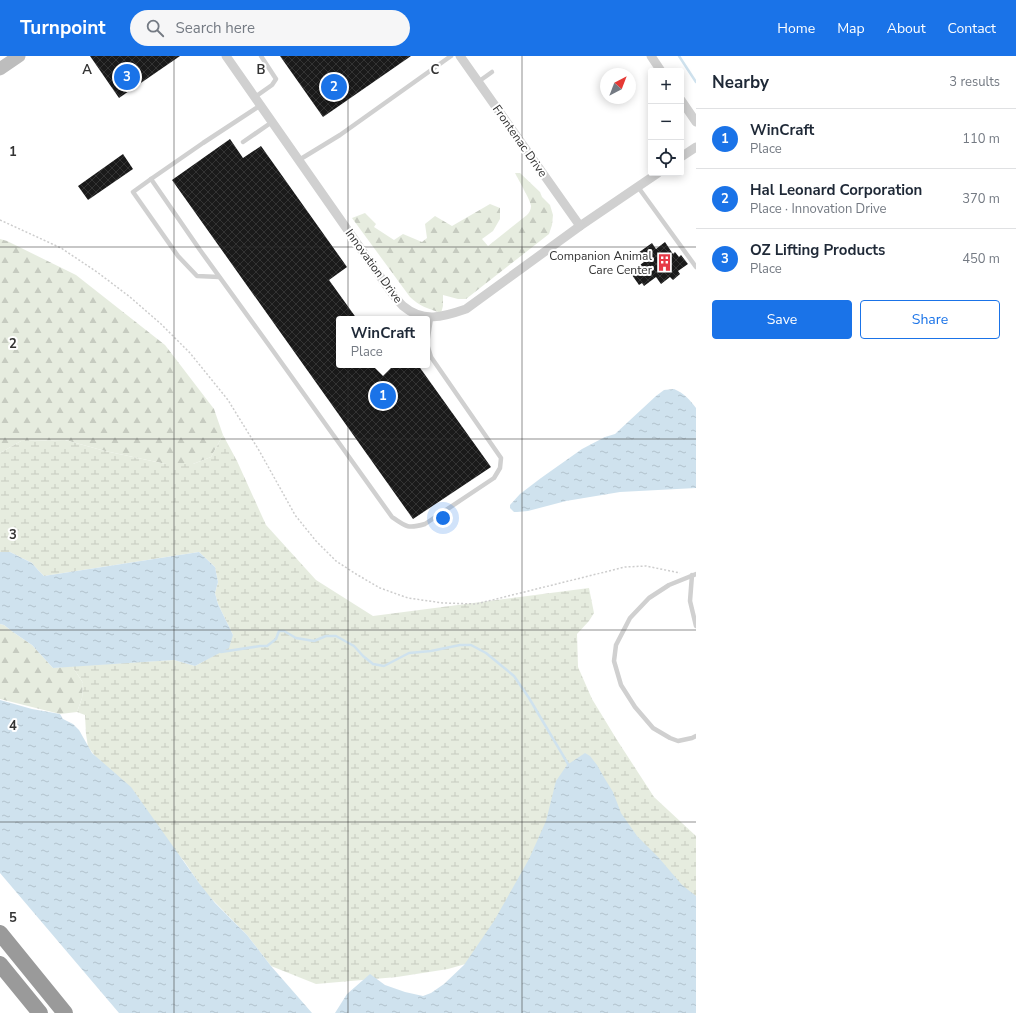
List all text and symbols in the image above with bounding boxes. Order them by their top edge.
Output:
search box [130,10,410,46]
text: Turnpoint [20,15,106,41]
icon: search [144,17,166,39]
text: Search here [176,18,255,38]
text: Home [777,19,815,38]
text: Map [837,19,865,38]
text: About [887,19,926,38]
text: Contact [948,19,996,38]
text: A [82,61,92,79]
text: B [257,61,266,79]
text: C [431,61,440,79]
pin: 3 [114,62,140,92]
north arrow [600,68,636,104]
map controls [648,68,684,176]
button: + [648,68,684,104]
text: Nearby [712,71,769,94]
pin: 2 [321,72,347,102]
text: 3 results [949,73,1000,91]
street label: Frontenac Drive [489,102,551,180]
button: − [648,104,684,140]
text: WinCraft [750,120,814,140]
text: 1 [721,130,729,148]
text: 110 m [962,130,1000,148]
button: locate [648,140,684,176]
text: Place [750,140,782,158]
text: 1 [9,143,17,161]
text: Hal Leonard Corporation [750,180,922,200]
text: 2 [721,190,729,208]
text: 370 m [962,190,1000,208]
text: Place · Innovation Drive [750,200,886,218]
street label: Innovation Drive [342,226,406,306]
text: OZ Lifting Products [750,240,885,260]
place label: Companion Animal Care Center [549,248,653,278]
text: 3 [721,250,729,268]
text: 450 m [962,250,1000,268]
building icon: Companion Animal Care Center [655,253,675,273]
text: Place [750,260,782,278]
button: Save [712,300,852,339]
button: Share [860,300,1000,339]
popup [336,316,430,368]
text: WinCraft [351,323,415,343]
text: 2 [9,335,17,353]
text: Place [351,343,383,361]
pin: 1 [370,381,396,411]
your location [433,508,453,528]
text: 3 [9,526,17,544]
text: 4 [9,717,17,735]
text: 5 [9,909,17,927]

